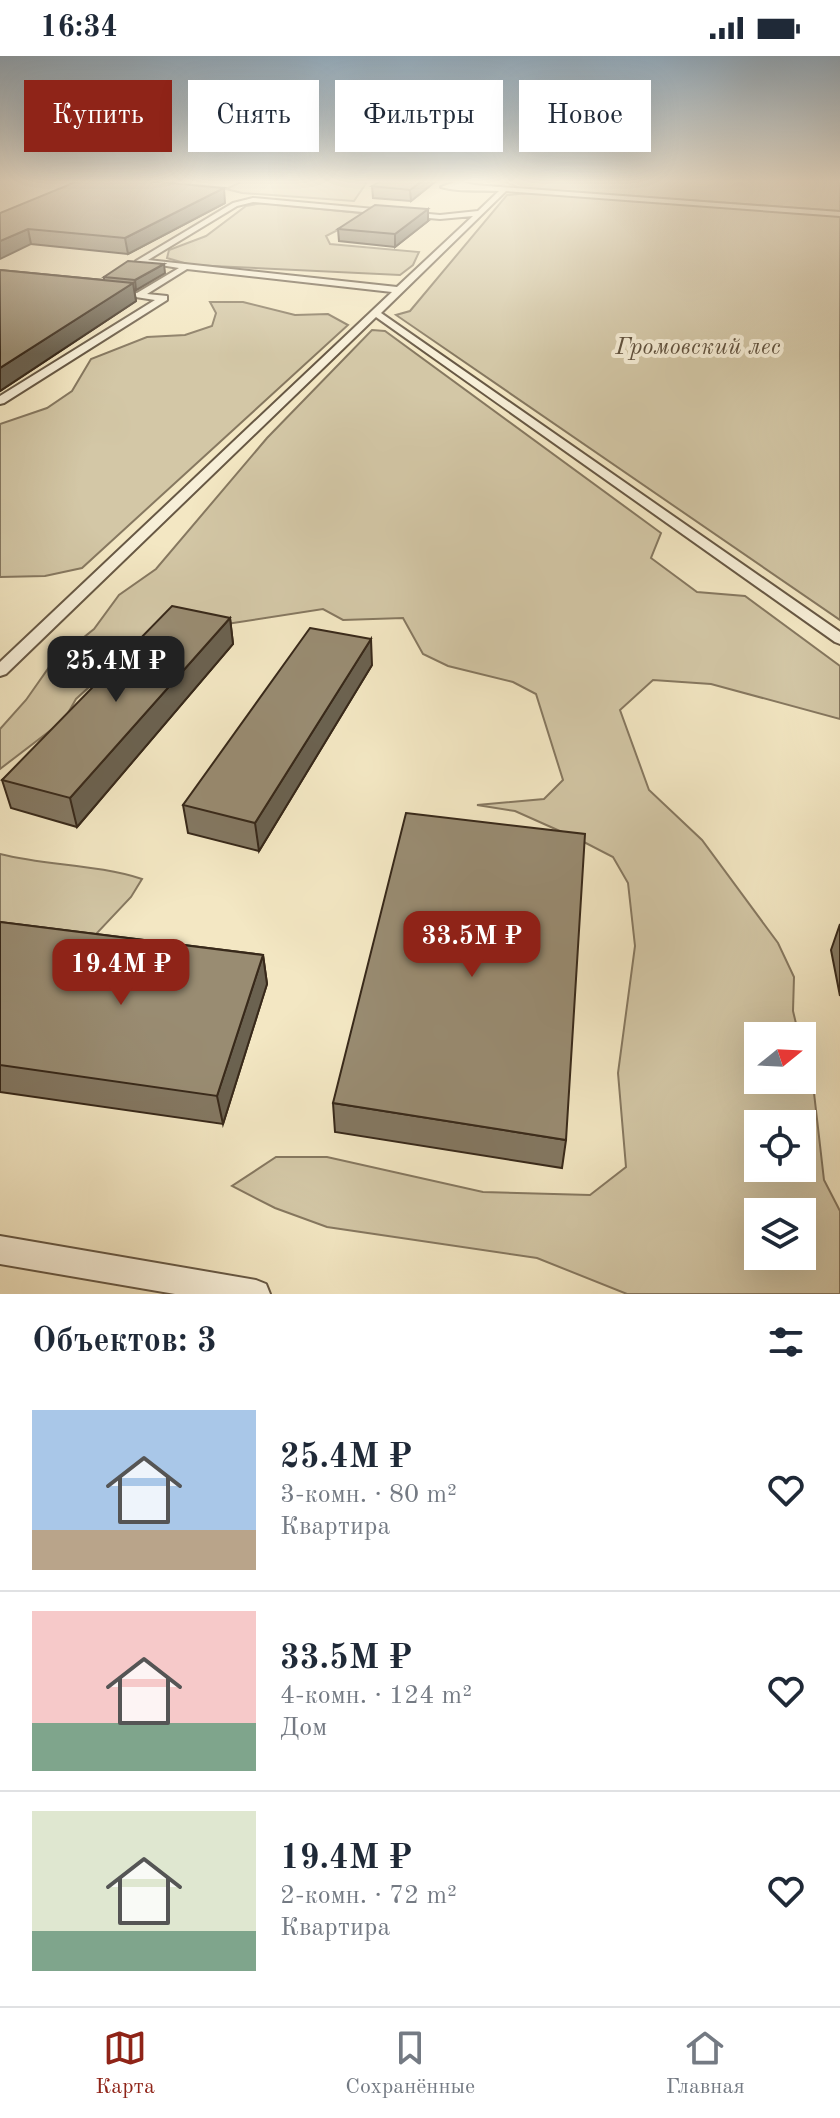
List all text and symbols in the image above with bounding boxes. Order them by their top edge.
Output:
text: 16:34 [40,13,118,43]
chip: Купить [24,80,172,152]
chip: Снять [188,80,319,152]
chip: Фильтры [335,80,503,152]
chip: Новое [519,80,651,152]
park label: Громовский лес [614,336,781,360]
pin: 25.4M ₽ [42,636,190,704]
text: 25.4M ₽ [65,649,167,675]
pin: 33.5M ₽ [398,911,546,979]
text: 33.5M ₽ [421,924,523,950]
pin: 19.4M ₽ [47,939,195,1007]
text: 19.4M ₽ [70,952,172,978]
north arrow [744,1022,816,1094]
map controls [744,1022,816,1270]
button: locate [744,1110,816,1182]
button: layers [744,1198,816,1270]
icon: filters [764,1320,808,1364]
text: Объектов: 3 [32,1325,217,1359]
text: 25.4M ₽ [280,1441,412,1475]
icon: home [96,1442,192,1538]
icon: heart [764,1468,808,1512]
text: 3-комн. · 80 m² [280,1482,457,1508]
text: Квартира [280,1514,390,1540]
text: 33.5M ₽ [280,1642,412,1676]
icon: home [96,1643,192,1739]
icon: heart [764,1669,808,1713]
text: 4-комн. · 124 m² [280,1683,472,1709]
text: Дом [280,1715,327,1741]
text: 19.4M ₽ [280,1842,412,1876]
icon: home [96,1843,192,1939]
icon: heart [764,1869,808,1913]
text: 2-комн. · 72 m² [280,1883,457,1909]
text: Квартира [280,1915,390,1941]
tab: Карта [95,2026,155,2101]
tab: Сохранённые [345,2026,475,2101]
tab: Главная [666,2026,745,2101]

